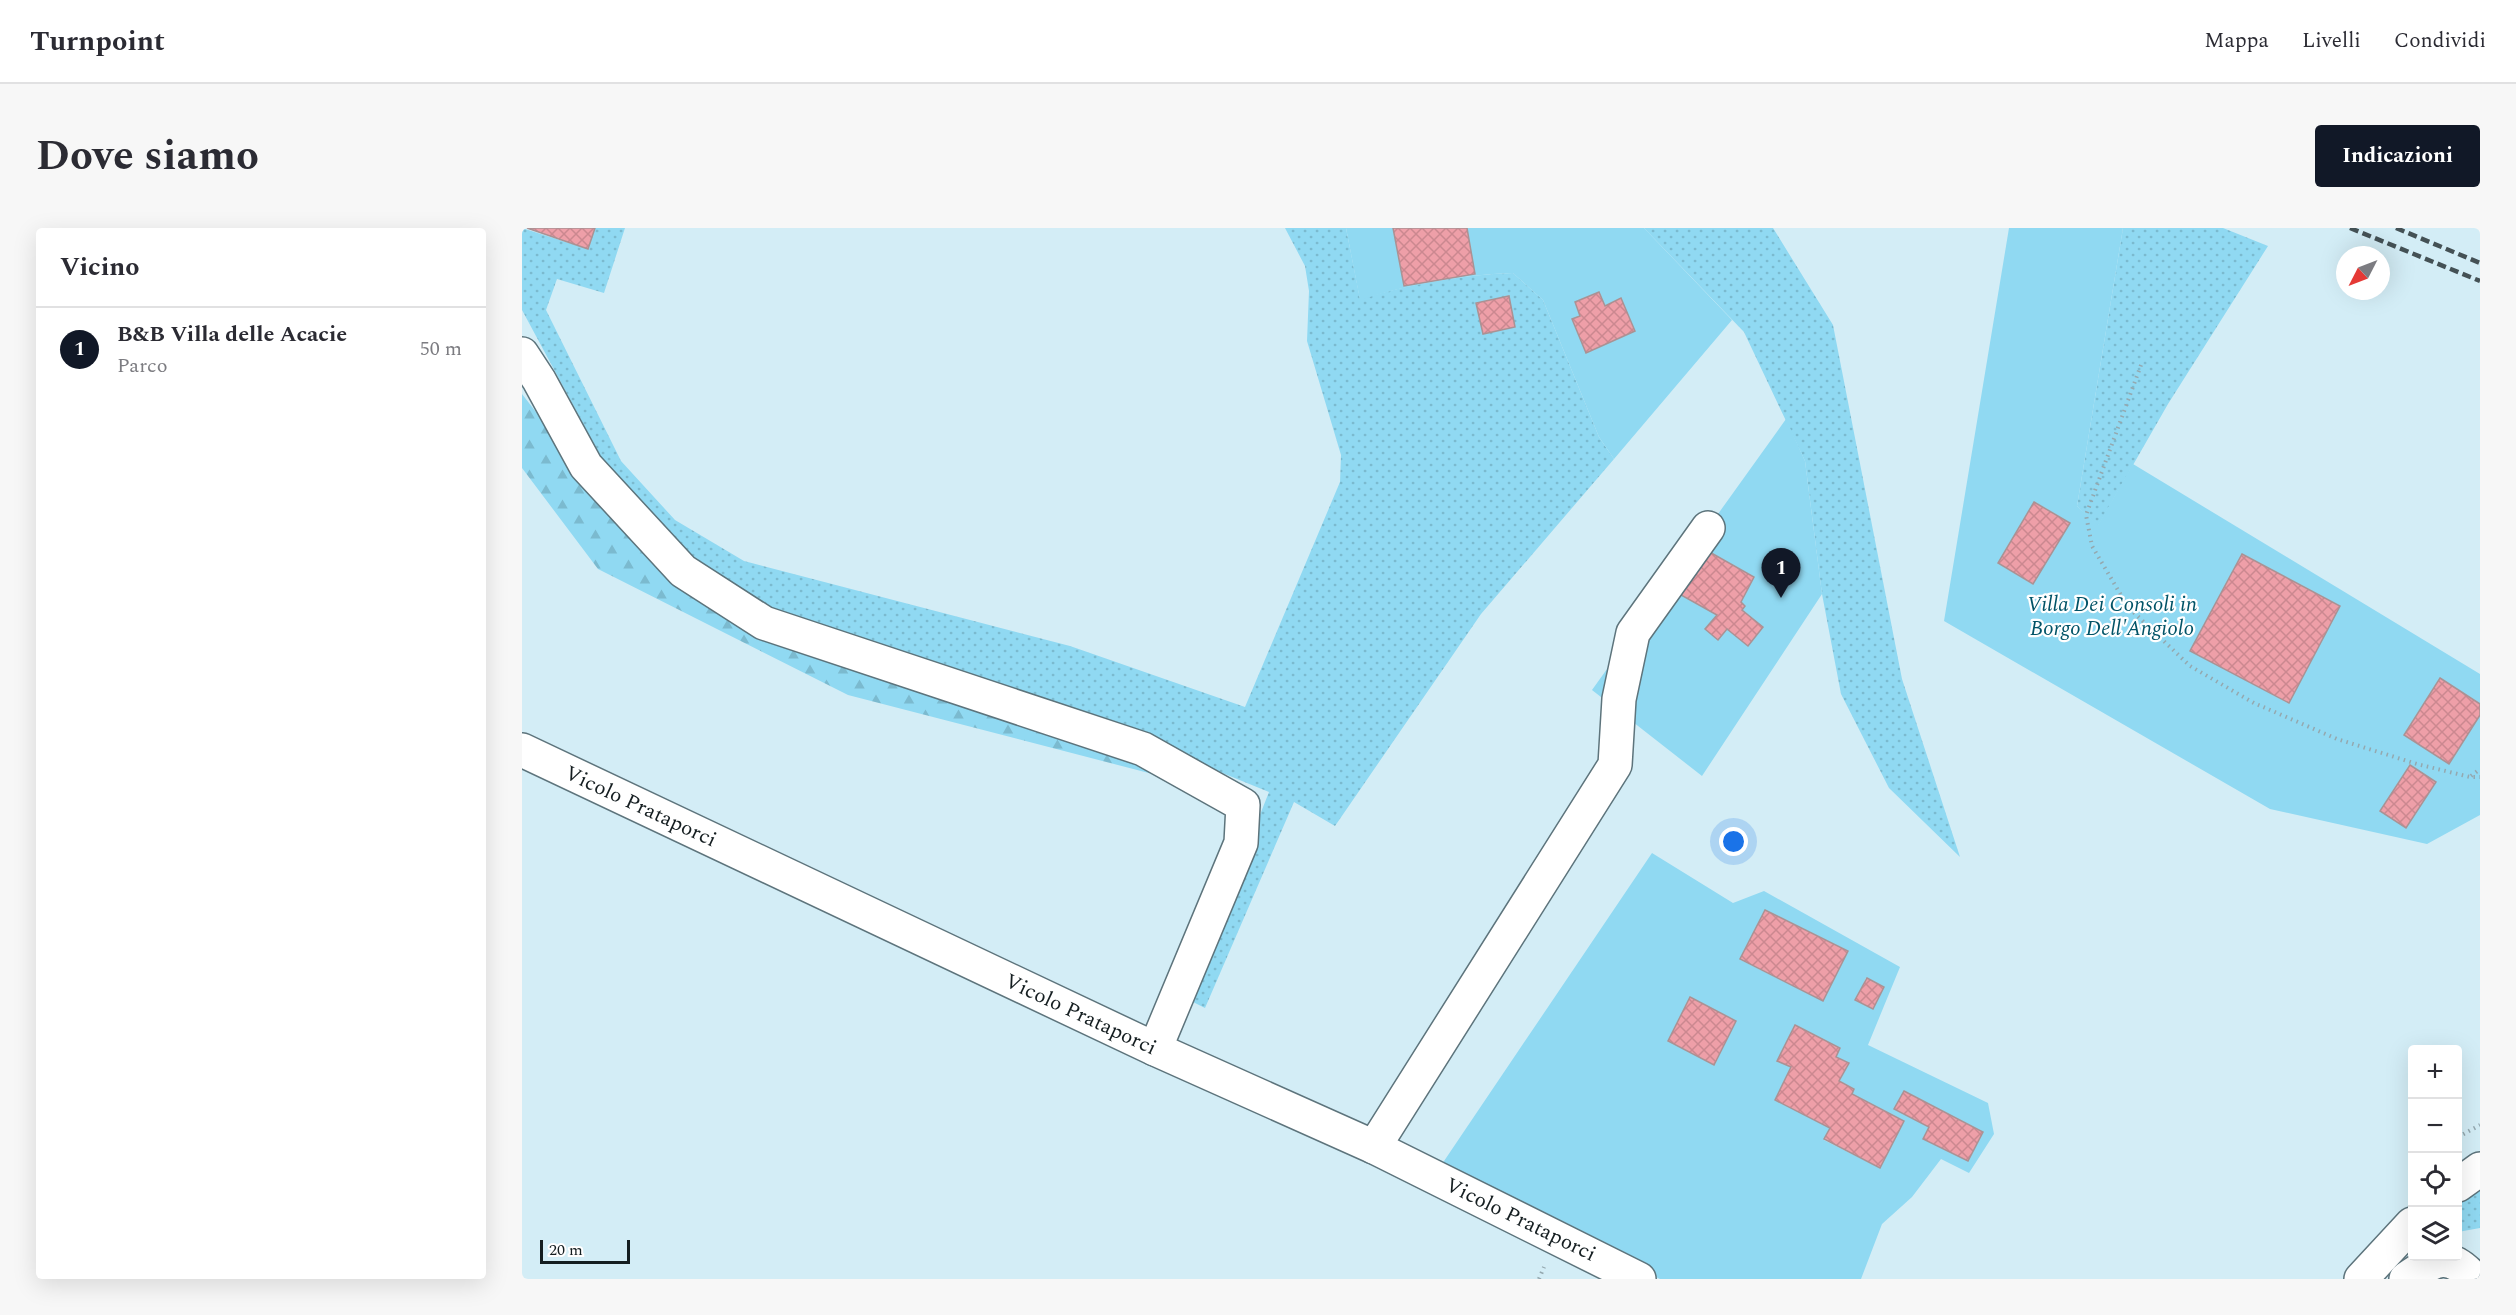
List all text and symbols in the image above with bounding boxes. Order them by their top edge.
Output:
text: Turnpoint [30,20,165,63]
text: Mappa [2204,25,2269,57]
text: Livelli [2302,25,2361,57]
text: Condividi [2394,25,2486,57]
text: Dove siamo [36,125,259,188]
button: Indicazioni [2315,125,2480,187]
north arrow [2336,246,2390,300]
text: Vicino [60,247,140,287]
text: B&B Villa delle Acacie [117,318,347,351]
text: 1 [74,334,85,364]
text: 50 m [420,334,462,364]
text: Parco [117,351,167,381]
pin: 1 [1762,548,1800,598]
park label: Villa Dei Consoli in Borgo Dell'Angiolo [2027,589,2197,645]
street label: Vicolo Prataporci [559,758,722,856]
your location [1719,827,1748,856]
street label: Vicolo Prataporci [999,966,1162,1064]
map controls [2408,1045,2462,1261]
button: + [2408,1045,2462,1099]
button: − [2408,1099,2462,1153]
button: locate [2408,1153,2462,1207]
street label: Vicolo Prataporci [1440,1170,1601,1270]
button: layers [2408,1207,2462,1261]
scale bar [540,1237,630,1264]
text: 20 m [549,1238,583,1262]

